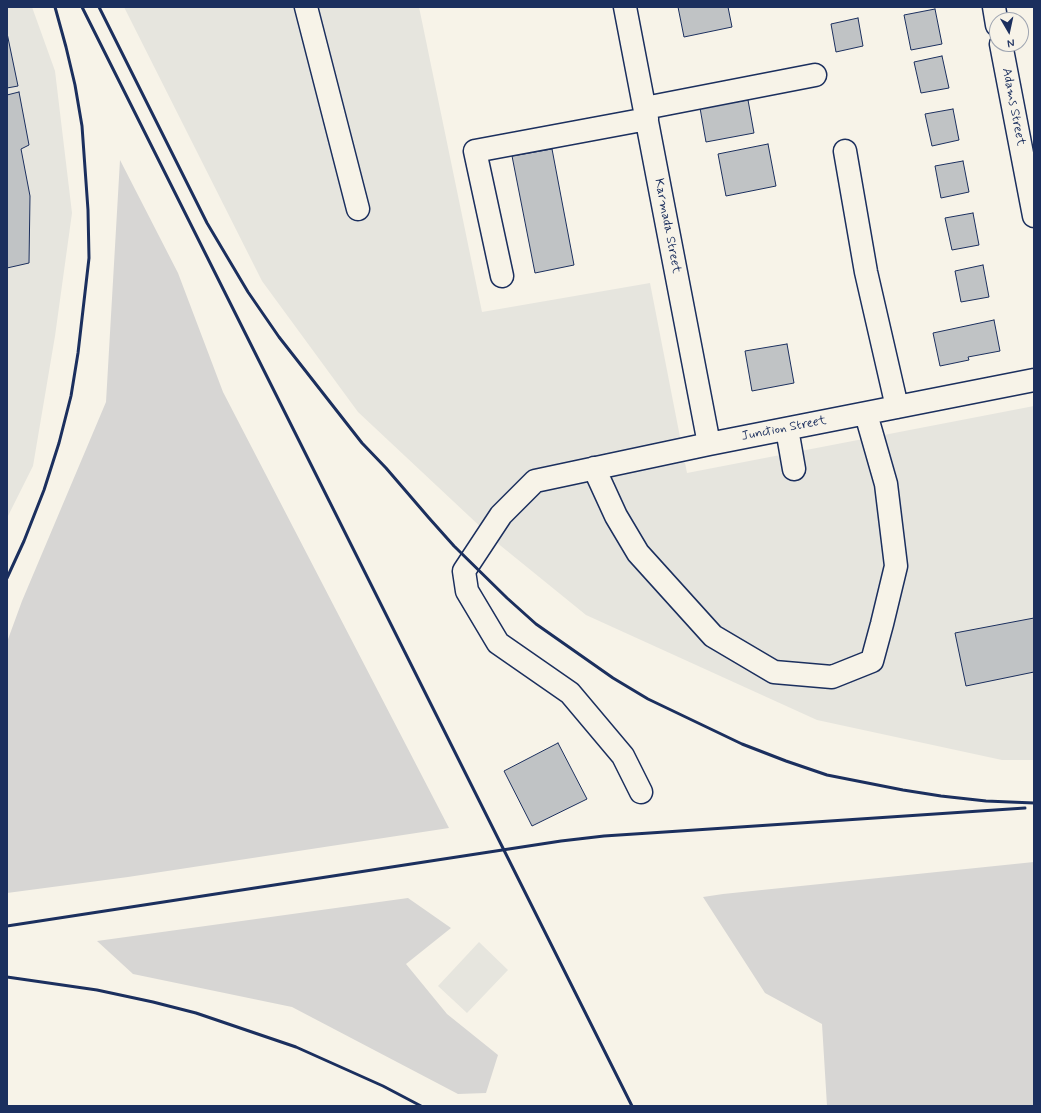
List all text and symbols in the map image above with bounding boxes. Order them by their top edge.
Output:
north arrow [989,12,1029,52]
text: N [1006,35,1015,50]
street label: Adams Street [998,67,1028,147]
street label: Karmada Street [650,177,684,275]
street label: Junction Street [740,413,828,445]

